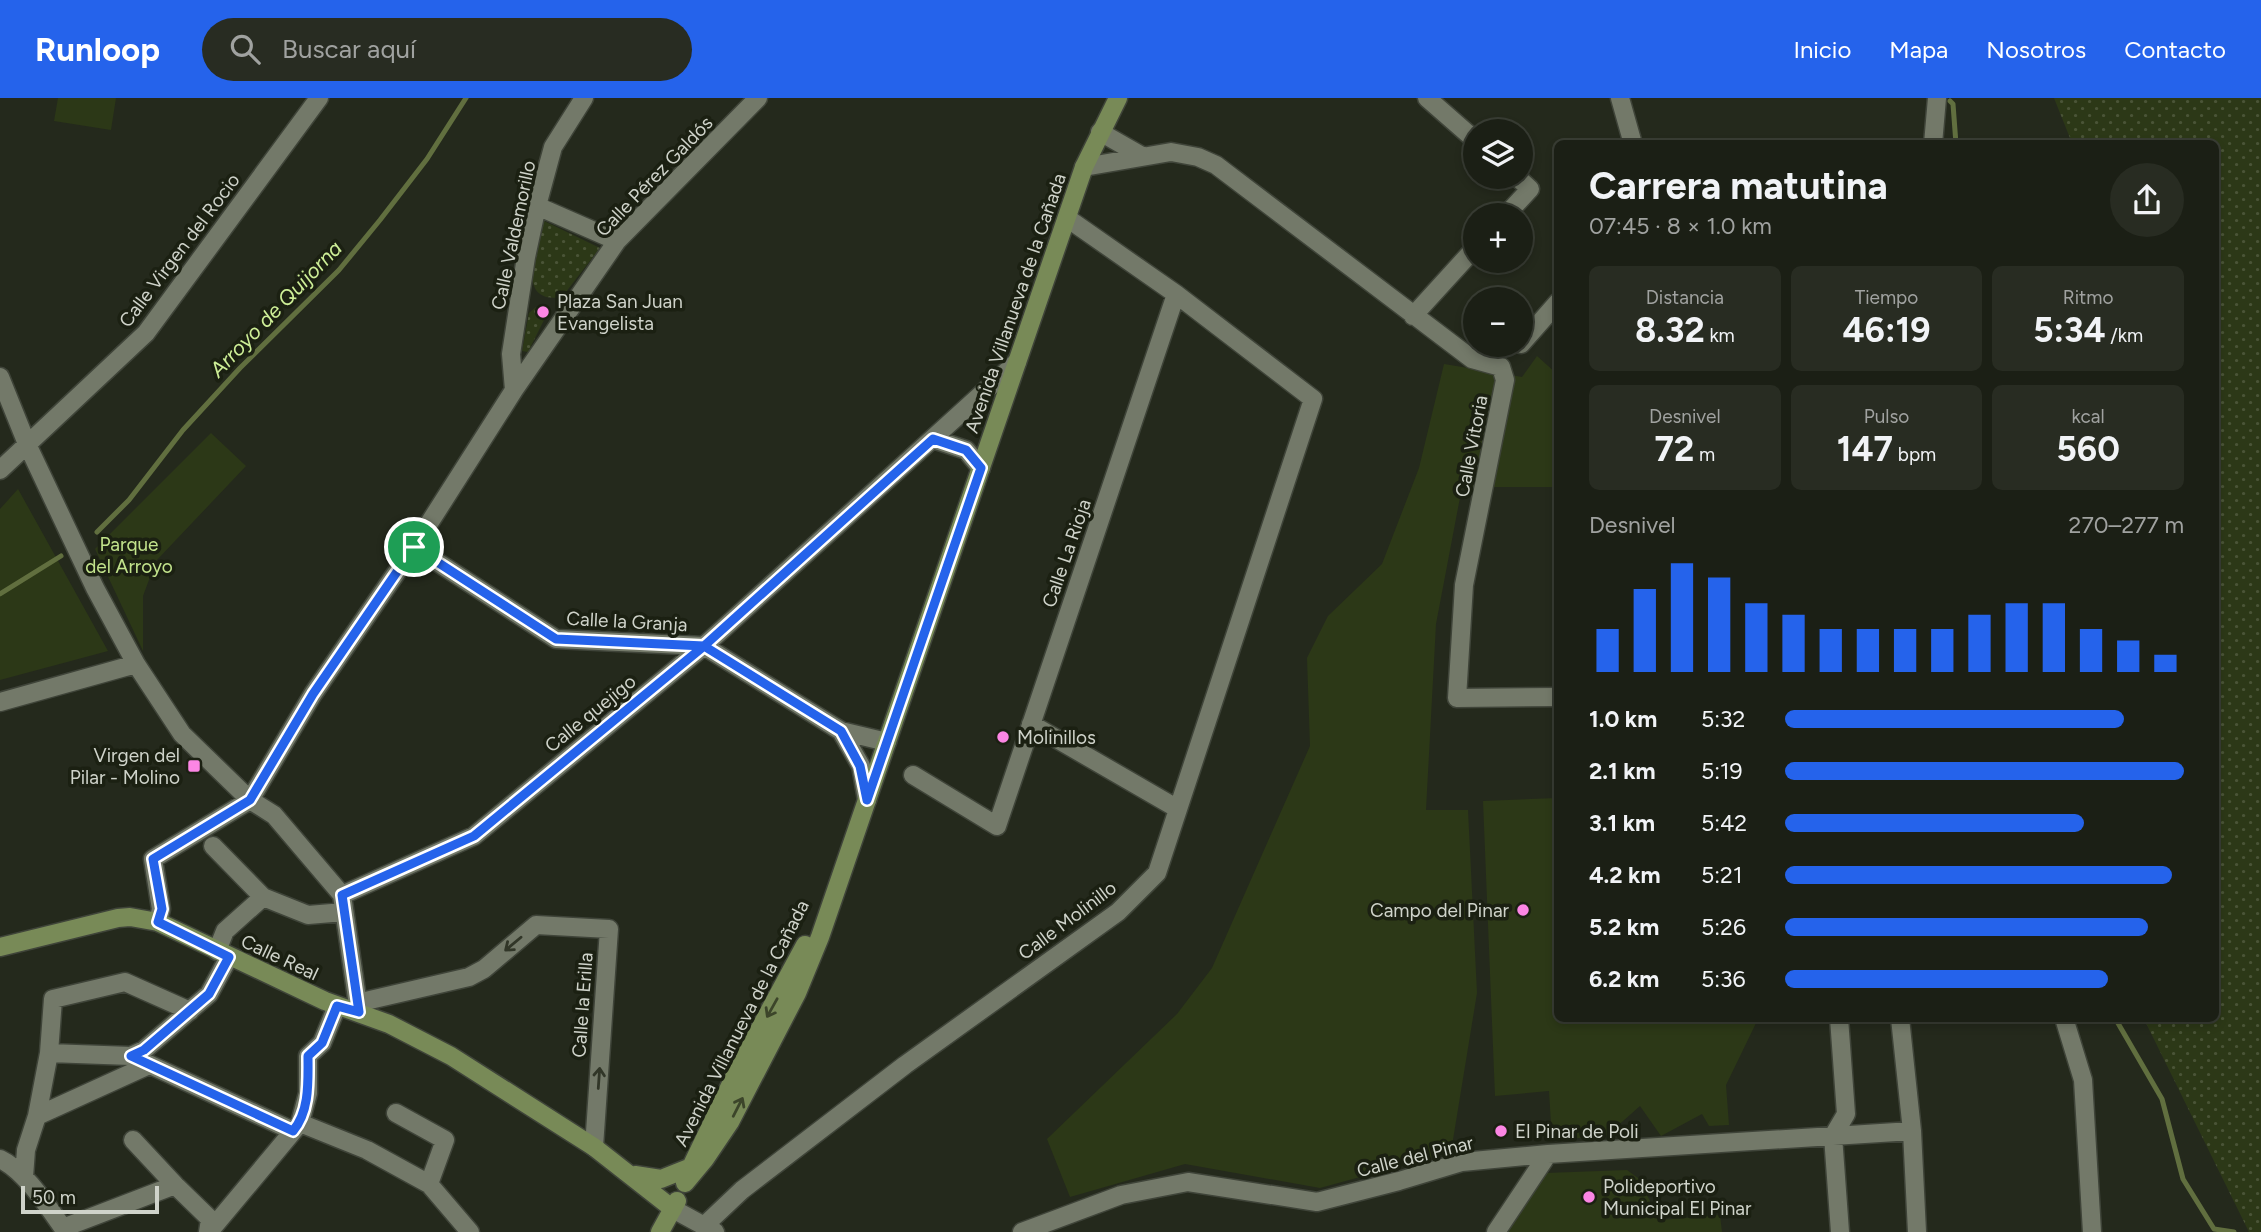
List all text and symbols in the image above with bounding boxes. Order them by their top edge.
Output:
search box [202,18,692,81]
text: Runloop [35,30,160,69]
icon: search [226,30,264,68]
text: Buscar aquí [282,33,416,65]
text: Inicio [1793,35,1851,64]
text: Mapa [1889,35,1948,64]
text: Nosotros [1986,35,2086,64]
text: Contacto [2124,35,2226,64]
street label: Calle Pérez Galdós [591,111,718,241]
map controls [1463,119,1533,357]
button: layers [1463,119,1533,189]
street label: Calle Valdemorillo [486,158,541,312]
text: Carrera matutina [1589,163,1888,209]
button: share [2110,163,2184,237]
street label: Calle Virgen del Rocio [114,169,245,332]
street label: Avenida Villanueva de la Cañada [960,170,1071,436]
button: + [1463,203,1533,273]
text: 07:45 · 8 × 1.0 km [1589,212,1772,240]
water label: Arroyo de Quijorna [204,235,347,383]
text: Distancia [1646,286,1724,309]
text: Tiempo [1855,286,1918,309]
text: Ritmo [2063,286,2114,309]
button: − [1463,287,1533,357]
place label: Plaza San Juan Evangelista [557,290,683,335]
marker: Plaza San Juan Evangelista [535,304,551,320]
text: 8.32 [1635,309,1705,351]
text: 46:19 [1842,309,1931,351]
text: 5:34 [2033,309,2106,351]
text: km [1705,324,1735,347]
text: /km [2106,324,2143,347]
street label: Calle Vitoria [1450,393,1493,499]
text: Desnivel [1649,405,1721,428]
text: Pulso [1864,405,1909,428]
text: kcal [2072,405,2105,428]
text: 72 [1655,428,1694,470]
text: 147 [1837,428,1893,470]
text: 560 [2057,428,2120,470]
text: m [1694,443,1715,466]
text: bpm [1893,443,1936,466]
street label: Calle La Rioja [1037,496,1096,610]
text: Desnivel [1589,511,1676,539]
text: 270–277 m [2069,511,2184,539]
pin [384,517,444,577]
icon: arrive [395,528,433,566]
park label: Parque del Arroyo [85,533,173,578]
street label: Calle la Granja [566,607,688,636]
street label: Calle quejigo [540,670,640,757]
text: 1.0 km [1589,705,1657,733]
text: 5:32 [1701,705,1745,733]
place label: Molinillos [1017,726,1096,749]
marker: Molinillos [995,729,1011,745]
place label: Virgen del Pilar - Molino [70,744,180,789]
text: 2.1 km [1589,757,1656,785]
text: 5:19 [1701,757,1743,785]
marker: Virgen del Pilar - Molino [186,758,202,774]
text: 3.1 km [1589,809,1655,837]
text: 5:42 [1701,809,1747,837]
text: 4.2 km [1589,861,1660,889]
text: 5:21 [1701,861,1742,889]
street label: Calle Molinillo [1014,876,1121,965]
street label: Avenida Villanueva de la Cañada [669,896,814,1150]
place label: Campo del Pinar [1370,899,1510,922]
marker: Campo del Pinar [1515,902,1531,918]
text: 5.2 km [1589,913,1659,941]
text: 5:26 [1701,913,1746,941]
street label: Calle Real [237,929,322,985]
one-way arrow [505,936,523,952]
street label: Calle la Erilla [567,952,598,1058]
text: 6.2 km [1589,965,1659,993]
text: 5:36 [1701,965,1746,993]
one-way arrow [765,997,778,1018]
one-way arrow [592,1067,605,1090]
one-way arrow [731,1097,745,1118]
place label: El Pinar de Poli [1515,1120,1639,1143]
marker: El Pinar de Poli [1493,1123,1509,1139]
street label: Calle del Pinar [1354,1131,1476,1182]
place label: Polideportivo Municipal El Pinar [1603,1175,1752,1220]
scale bar [21,1183,159,1215]
text: 50 m [32,1186,76,1209]
marker: Polideportivo Municipal El Pinar [1581,1189,1597,1205]

